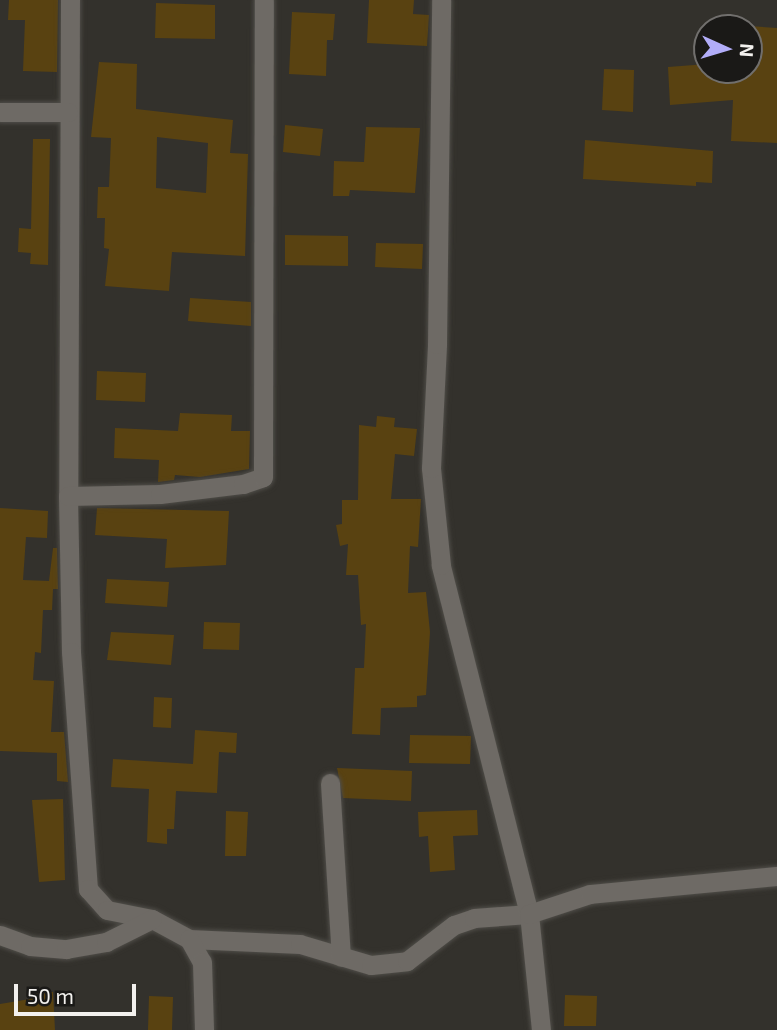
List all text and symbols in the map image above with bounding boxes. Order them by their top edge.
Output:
north arrow [693,14,763,84]
text: N [736,43,759,58]
scale bar [18,970,140,1014]
text: 50 m [27,983,74,1008]

